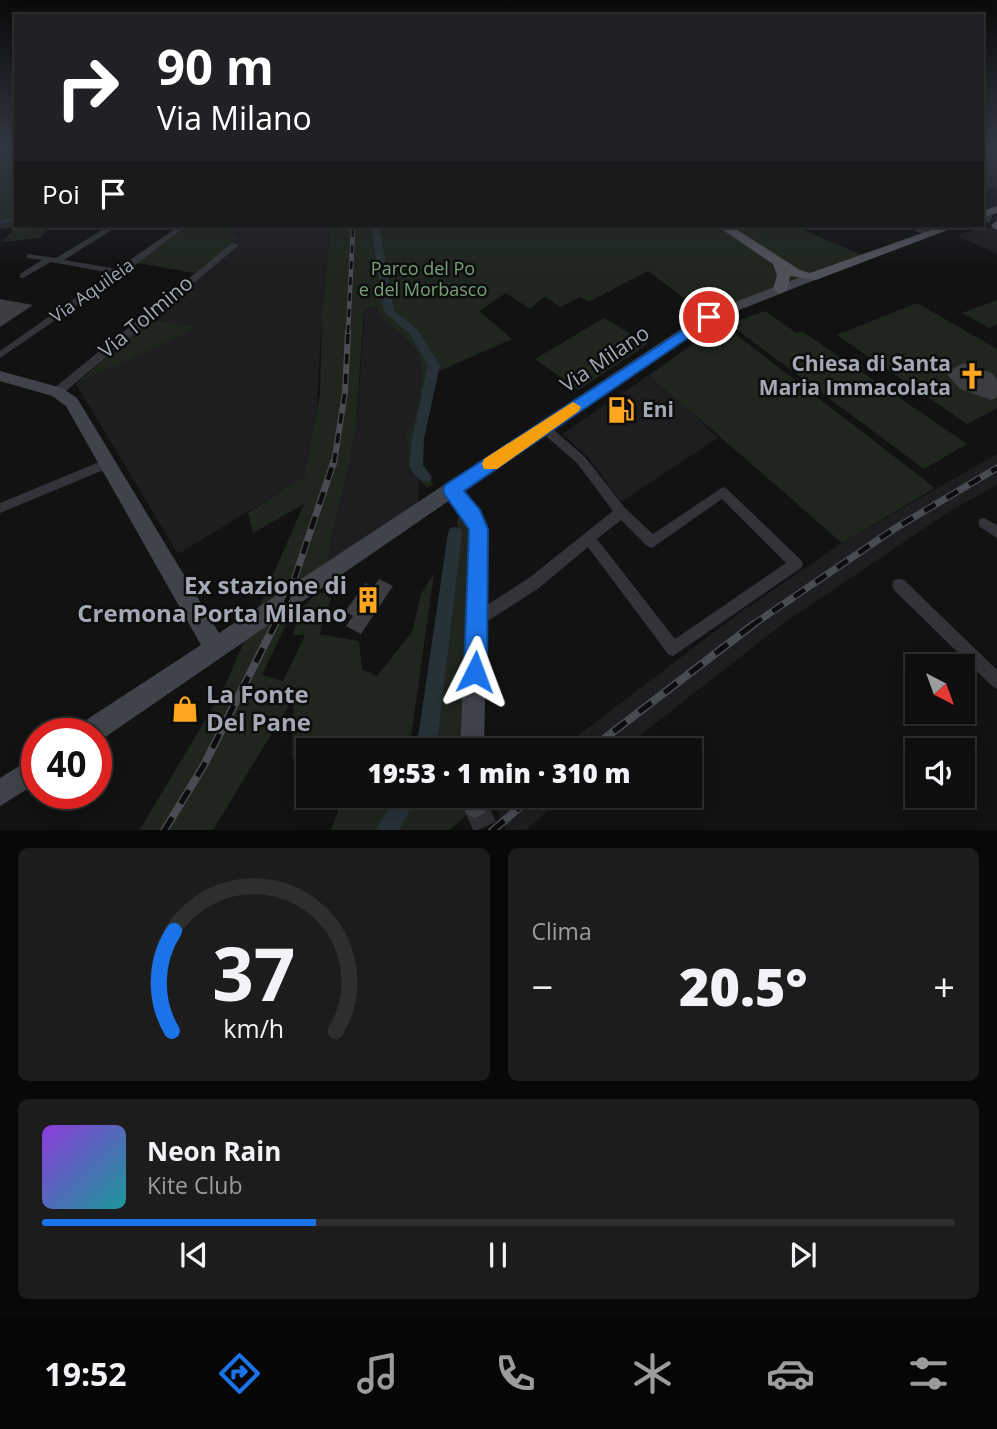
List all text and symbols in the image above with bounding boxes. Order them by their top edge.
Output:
text: 90 m [157,33,274,99]
icon: right [42,42,133,133]
text: Via Milano [157,96,312,139]
icon: arrive [94,175,132,213]
text: Poi [42,176,80,212]
street label: Via Aquileia [45,252,138,328]
park label: Parco del Po e del Morbasco [359,256,487,301]
street label: Via Tolmino [92,269,198,364]
pin [679,287,739,347]
icon: arrive [690,298,728,336]
street label: Via Milano [554,318,654,398]
place label: Chiesa di Santa Maria Immacolata [759,349,951,401]
church icon: Chiesa di Santa Maria Immacolata [957,361,987,391]
fuel station icon: Eni [606,395,636,425]
place label: Eni [642,395,674,423]
place label: Ex stazione di Cremona Porta Milano [77,568,347,629]
building icon: Ex stazione di Cremona Porta Milano [353,585,383,615]
position arrow [438,635,512,709]
north arrow [905,654,975,724]
map controls [905,654,975,808]
place label: La Fonte Del Pane [206,677,311,738]
shop icon: La Fonte Del Pane [170,694,200,724]
speed limit sign: 40 [21,718,112,809]
button: sound [905,738,975,808]
text: 19:53 · 1 min · 310 m [368,755,630,791]
text: Clima [532,915,592,947]
text: 37 [212,923,295,1022]
text: 20.5° [679,950,807,1021]
text: − [532,960,553,1012]
text: + [933,960,955,1012]
text: km/h [223,1010,284,1044]
text: Neon Rain [147,1133,281,1169]
text: Kite Club [147,1169,242,1201]
icon: previous [175,1236,213,1274]
icon: pause [479,1236,517,1274]
icon: next [784,1236,822,1274]
icon: directions [215,1349,264,1398]
icon: music [353,1349,402,1398]
icon: phone [491,1349,540,1398]
icon: climate [628,1349,677,1398]
icon: car [766,1349,815,1398]
icon: filters [904,1349,953,1398]
text: 19:52 [44,1352,127,1395]

